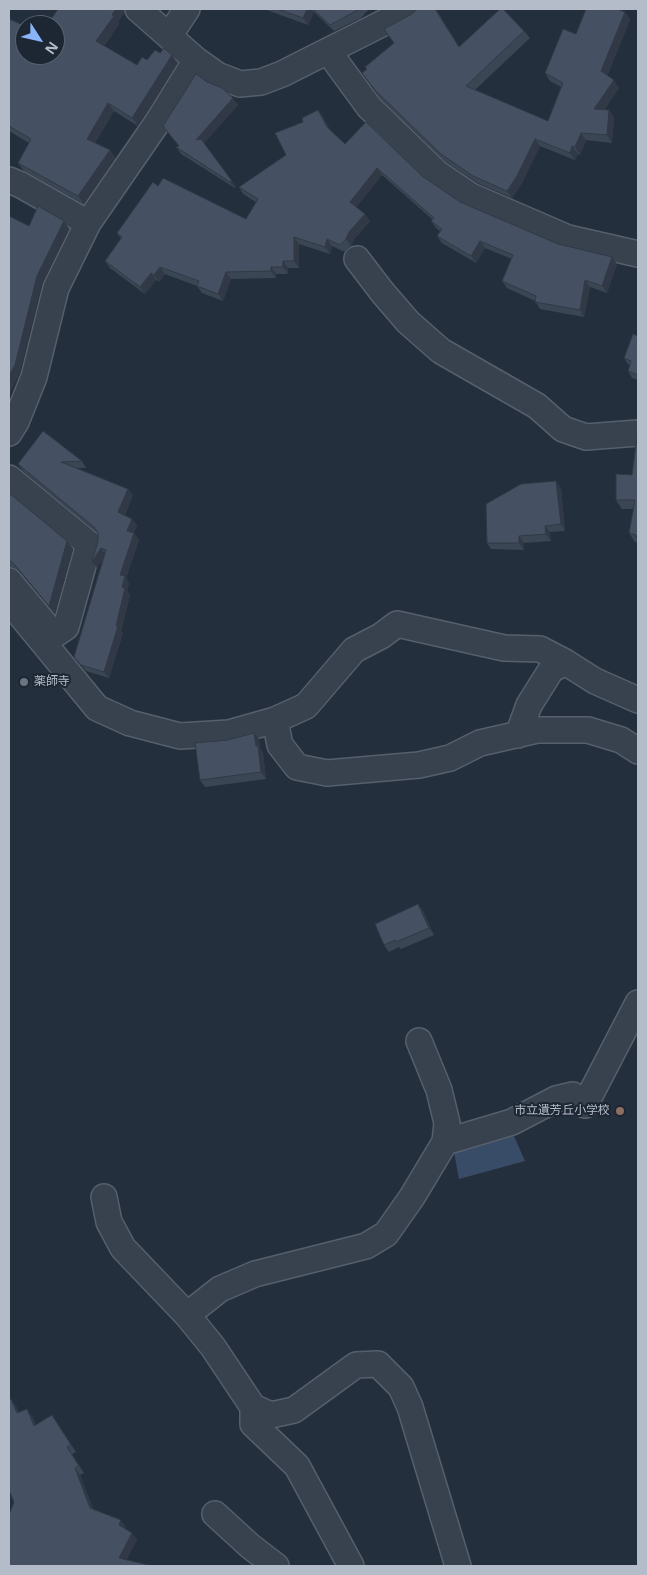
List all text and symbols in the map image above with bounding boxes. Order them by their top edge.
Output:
north arrow [15,15,65,65]
text: N [41,38,63,58]
place label: 薬師寺 [34,675,70,689]
marker: 薬師寺 [18,676,30,688]
place label: 市立遺芳丘小学校 [514,1104,610,1118]
marker: 市立遺芳丘小学校 [614,1105,626,1117]

